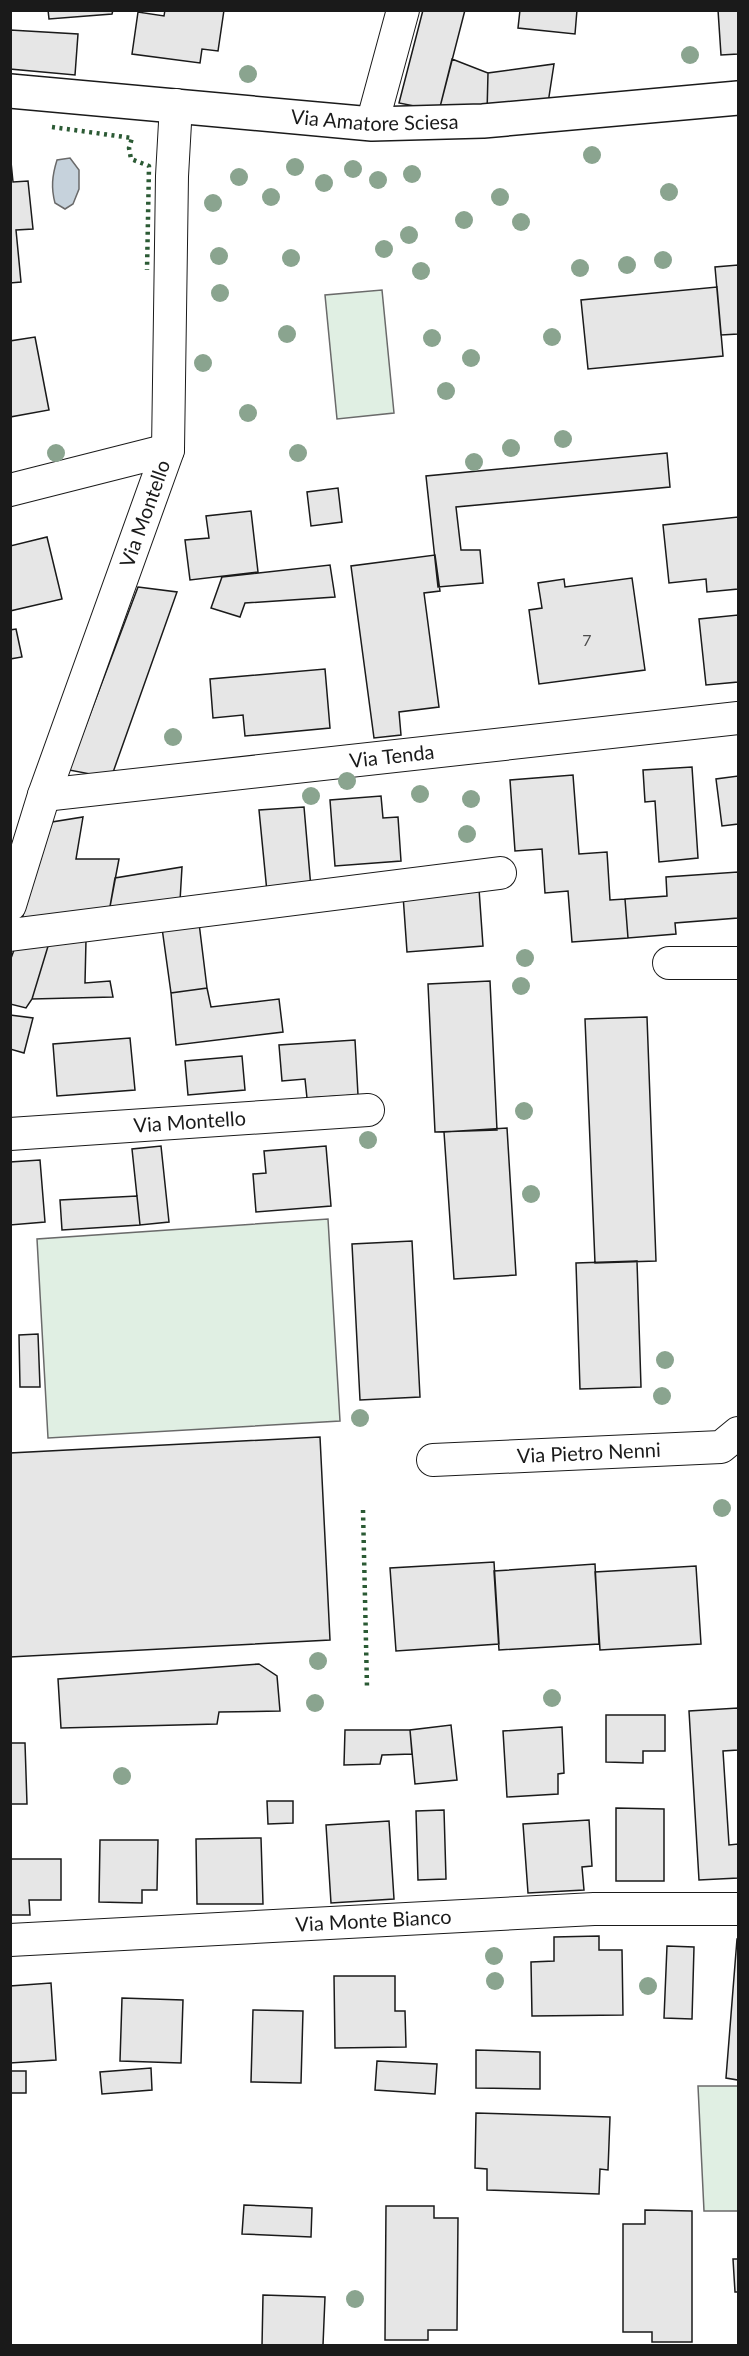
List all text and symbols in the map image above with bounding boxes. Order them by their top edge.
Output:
street label: Via Amatore Sciesa [290,104,459,135]
street label: Via Montello [114,456,174,570]
house number: 7 [582,630,592,649]
street label: Via Tenda [348,739,435,772]
street label: Via Montello [133,1105,246,1137]
street label: Via Pietro Nenni [516,1437,661,1467]
street label: Via Monte Bianco [295,1904,452,1936]

